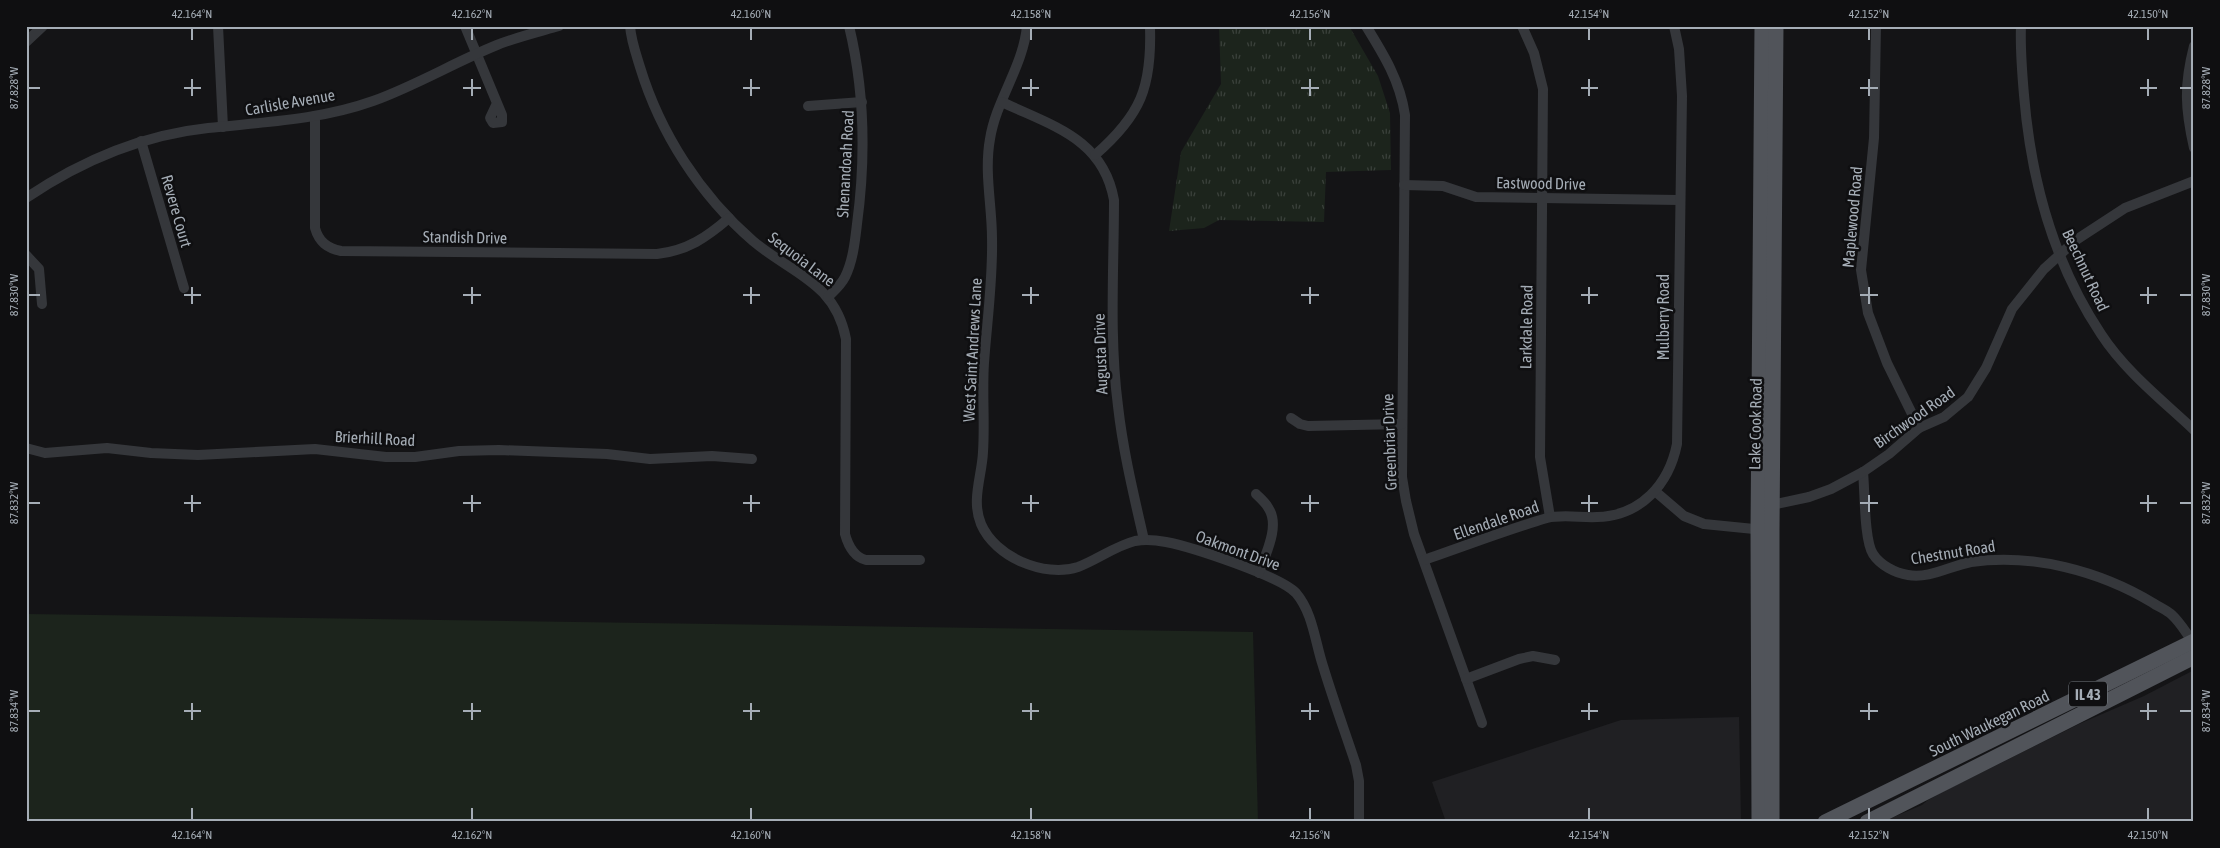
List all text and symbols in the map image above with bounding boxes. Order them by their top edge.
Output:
text: 42.164°N [172,7,212,21]
text: 42.162°N [452,7,492,21]
text: 42.160°N [731,7,771,21]
text: 42.158°N [1011,7,1051,21]
text: 42.156°N [1290,7,1330,21]
text: 42.154°N [1569,7,1609,21]
text: 42.152°N [1849,7,1889,21]
text: 42.150°N [2128,7,2168,21]
text: 87.828°W [7,67,21,109]
text: 87.828°W [2199,67,2213,109]
street label: Carlisle Avenue [244,85,336,119]
street label: Shenandoah Road [833,110,857,218]
street label: Maplewood Road [1839,166,1866,269]
street label: Revere Court [158,173,196,250]
street label: Eastwood Drive [1496,173,1586,193]
street label: Beechnut Road [2059,226,2113,314]
street label: Standish Drive [423,227,507,247]
street label: Sequoia Lane [765,228,839,291]
text: 87.830°W [7,274,21,316]
street label: Mulberry Road [1654,274,1673,360]
text: 87.830°W [2199,274,2213,316]
street label: West Saint Andrews Lane [959,277,985,423]
street label: Larkdale Road [1516,285,1536,369]
street label: Augusta Drive [1090,313,1111,395]
street label: Lake Cook Road [1745,378,1765,470]
street label: Birchwood Road [1870,383,1958,451]
street label: Greenbriar Drive [1378,393,1400,491]
street label: Brierhill Road [334,427,416,449]
text: 87.832°W [7,482,21,524]
text: 87.832°W [2199,482,2213,524]
street label: Ellendale Road [1451,497,1541,543]
street label: Oakmont Drive [1193,526,1283,574]
street label: Chestnut Road [1909,536,1997,568]
road number: IL 43 [2069,682,2107,706]
street label: South Waukegan Road [1926,686,2052,761]
text: 87.834°W [7,690,21,732]
text: 87.834°W [2199,690,2213,732]
text: 42.164°N [172,828,212,842]
text: 42.162°N [452,828,492,842]
text: 42.160°N [731,828,771,842]
text: 42.158°N [1011,828,1051,842]
text: 42.156°N [1290,828,1330,842]
text: 42.154°N [1569,828,1609,842]
text: 42.152°N [1849,828,1889,842]
text: 42.150°N [2128,828,2168,842]

